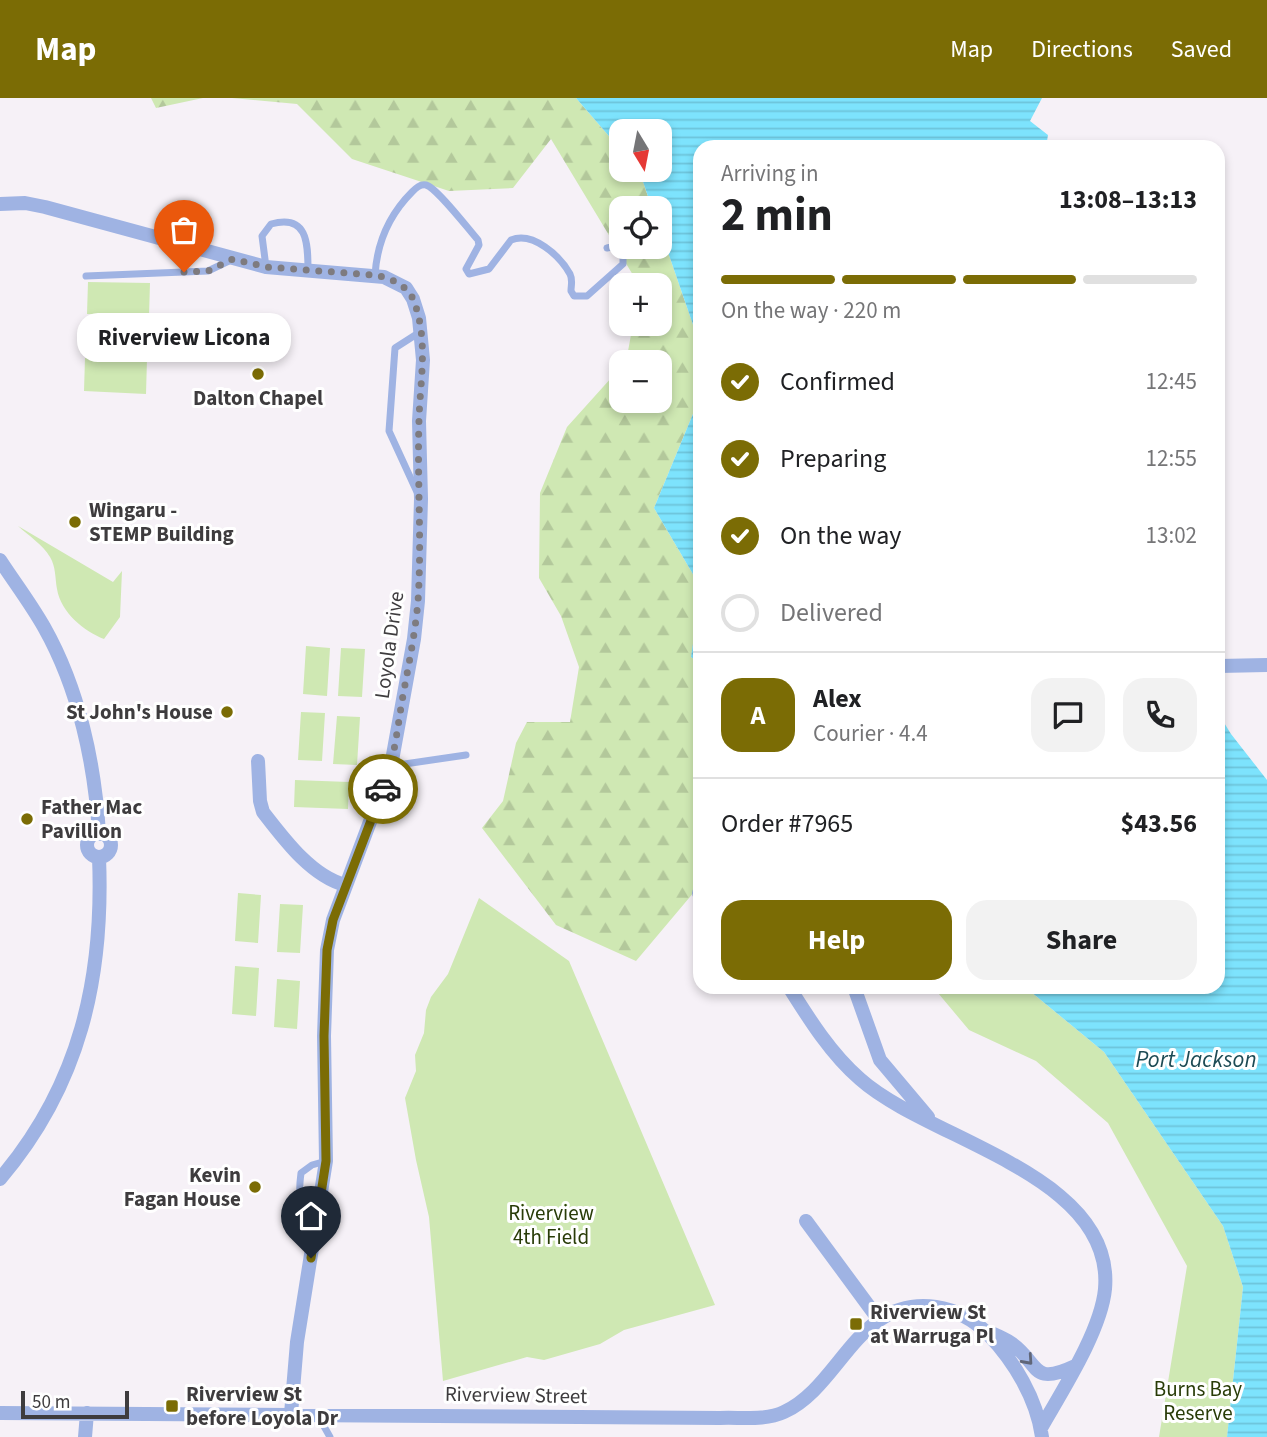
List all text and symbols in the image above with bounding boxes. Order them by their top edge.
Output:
text: Map [35,26,96,73]
text: Map [950,32,993,67]
text: Directions [1031,32,1133,67]
text: Saved [1171,32,1232,67]
north arrow [609,119,672,182]
map controls [609,119,672,413]
text: Arriving in [721,157,819,190]
text: 13:08–13:13 [1059,181,1197,218]
text: 2 min [721,183,833,248]
button: locate [609,196,672,259]
pin [154,200,214,272]
icon: bag [165,211,203,249]
button: + [609,273,672,336]
text: On the way · 220 m [721,294,901,327]
callout: Riverview Licona [77,314,291,363]
text: Riverview Licona [98,321,270,354]
button: − [609,350,672,413]
icon: check [721,363,759,401]
text: Confirmed [780,363,895,400]
text: 12:45 [1146,365,1197,398]
marker: Dalton Chapel [250,366,266,382]
place label: Dalton Chapel [193,383,323,413]
icon: check [721,440,759,478]
text: Preparing [780,440,886,477]
text: 12:55 [1146,442,1197,475]
place label: Wingaru - STEMP Building [89,495,234,549]
marker: Wingaru - STEMP Building [67,514,83,530]
icon: check [721,517,759,555]
text: On the way [780,517,901,554]
text: 13:02 [1146,519,1197,552]
street label: Loyola Drive [367,589,411,701]
text: Delivered [780,594,883,631]
button: chat [1031,678,1105,752]
button: phone [1123,678,1197,752]
text: Alex [813,680,862,717]
place label: St John's House [66,697,213,727]
text: A [751,697,765,734]
marker: St John's House [219,704,235,720]
text: Courier · 4.4 [813,717,928,750]
courier [348,754,418,824]
icon: car [364,770,402,808]
place label: Father Mac Pavillion [41,792,142,846]
text: Order #7965 [721,805,853,842]
text: $43.56 [1121,805,1197,842]
marker: Father Mac Pavillion [19,811,35,827]
button: Help [721,900,952,980]
button: Share [966,900,1197,980]
water label: Port Jackson [1136,1043,1256,1076]
place label: Kevin Fagan House [124,1160,241,1214]
marker: Kevin Fagan House [247,1179,263,1195]
pin [281,1186,341,1258]
icon: home [292,1197,330,1235]
park label: Riverview 4th Field [508,1198,594,1252]
place label: Riverview St at Warruga Pl [870,1297,994,1351]
marker: Riverview St at Warruga Pl [848,1316,864,1332]
one-way arrow [1019,1352,1032,1365]
park label: Burns Bay Reserve [1154,1374,1242,1428]
place label: Riverview St before Loyola Dr [186,1379,339,1433]
street label: Riverview Street [444,1379,588,1411]
scale bar [21,1388,130,1420]
text: 50 m [32,1389,70,1416]
marker: Riverview St before Loyola Dr [164,1398,180,1414]

